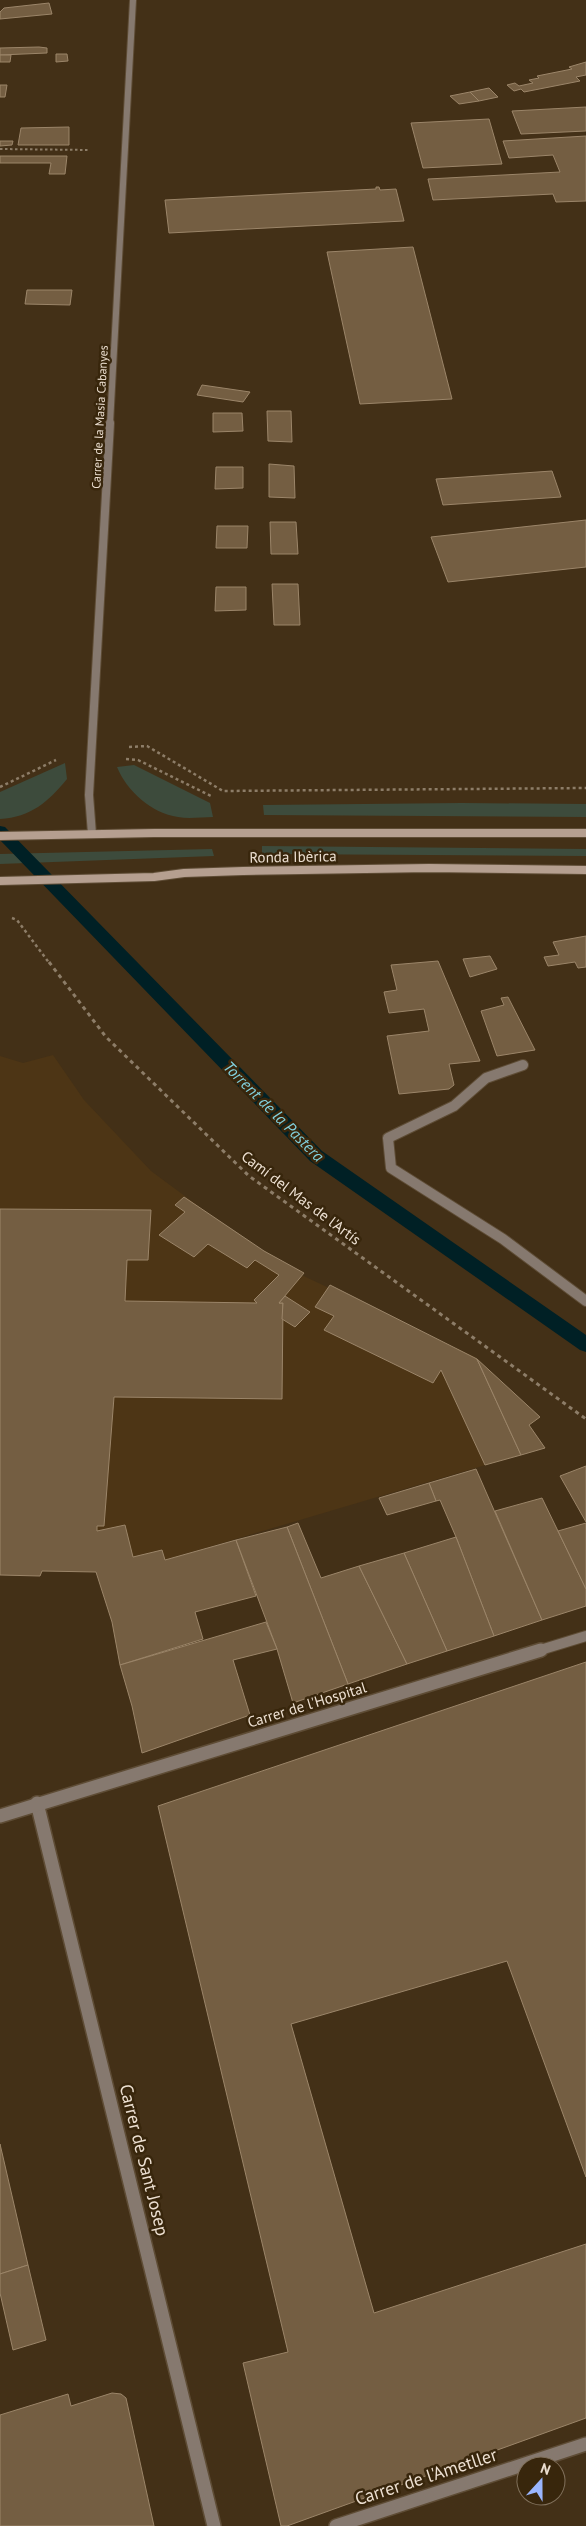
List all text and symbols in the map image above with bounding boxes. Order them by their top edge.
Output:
street label: Carrer de la Masia Cabanyes [88,345,111,489]
street label: Ronda Ibèrica [249,846,337,867]
water label: Torrent de la Pastera [219,1056,329,1166]
street label: Camí del Mas de l'Artís [238,1146,365,1249]
street label: Carrer de l'Hospital [245,1677,369,1732]
street label: Carrer de Sant Josep [115,2082,174,2238]
street label: Carrer de l'Ametller [352,2443,500,2510]
north arrow [516,2456,566,2506]
text: N [538,2459,553,2479]

